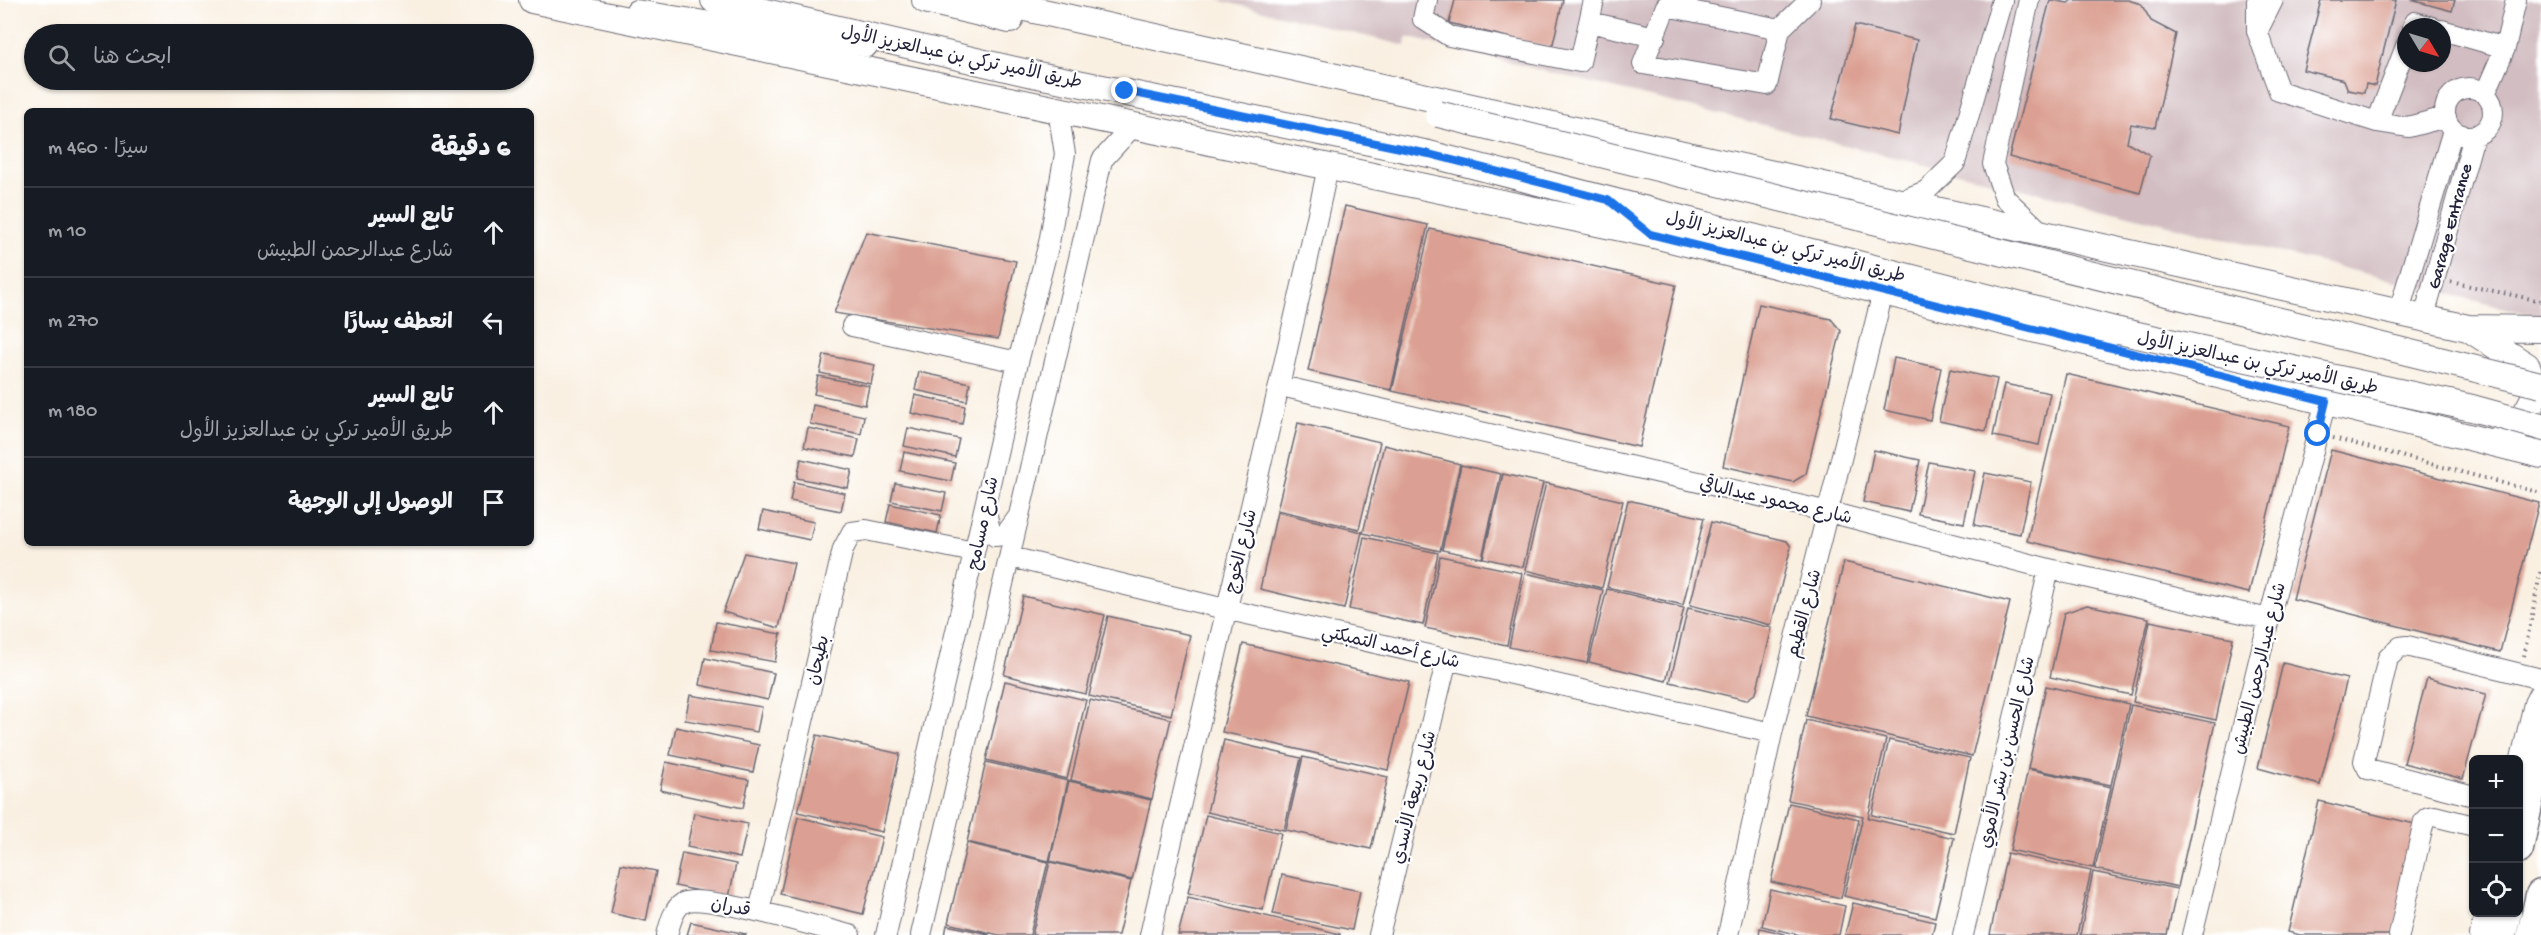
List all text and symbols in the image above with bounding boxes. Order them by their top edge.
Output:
north arrow [2397,18,2451,72]
street label: طريق الأمير تركي بن عبدالعزيز الأول [838,19,1085,97]
search box [24,24,534,90]
icon: search [45,41,78,74]
text: ابحث هنا [93,46,172,72]
route end [1111,77,1137,103]
text: 6 دقيقة [431,135,510,166]
text: سيرًا · 460 m [48,138,148,161]
street label: Garage Entrance [2425,161,2478,292]
text: تابع السير [369,205,453,231]
street label: طريق الأمير تركي بن عبدالعزيز الأول [1663,205,1908,291]
icon: ahead [477,216,510,249]
text: 10 m [48,221,86,244]
text: شارع عبدالرحمن الطبيش [257,241,453,264]
icon: left [477,306,510,339]
text: 270 m [48,311,99,334]
text: انعطف يسارًا [344,311,453,337]
street label: طريق الأمير تركي بن عبدالعزيز الأول [2134,325,2381,403]
text: تابع السير [369,385,453,411]
icon: ahead [477,396,510,429]
text: 180 m [48,401,97,424]
route start [2304,420,2330,446]
text: طريق الأمير تركي بن عبدالعزيز الأول [180,421,453,444]
street label: شارع محمود عبدالباقي [1697,471,1855,530]
street label: شارع مسامح [964,475,1005,572]
icon: arrive [477,486,510,519]
text: الوصول إلى الوجهة [288,491,453,517]
street label: شارع الخوج [1222,507,1263,596]
street label: شارع القطيم [1784,567,1828,660]
street label: شارع عبدالرحمن الطبيش [2229,581,2292,757]
street label: شارع أحمد التمبكتي [1319,620,1462,677]
street label: بطيحان [804,634,835,688]
street label: شارع الحسن بن بشر الأموي [1972,654,2041,851]
street label: شارع ربيعة الأسدي [1385,728,1442,866]
map controls [2469,755,2523,917]
button: + [2469,755,2523,809]
button: − [2469,809,2523,863]
button: locate [2469,863,2523,917]
street label: قدران [709,894,752,923]

